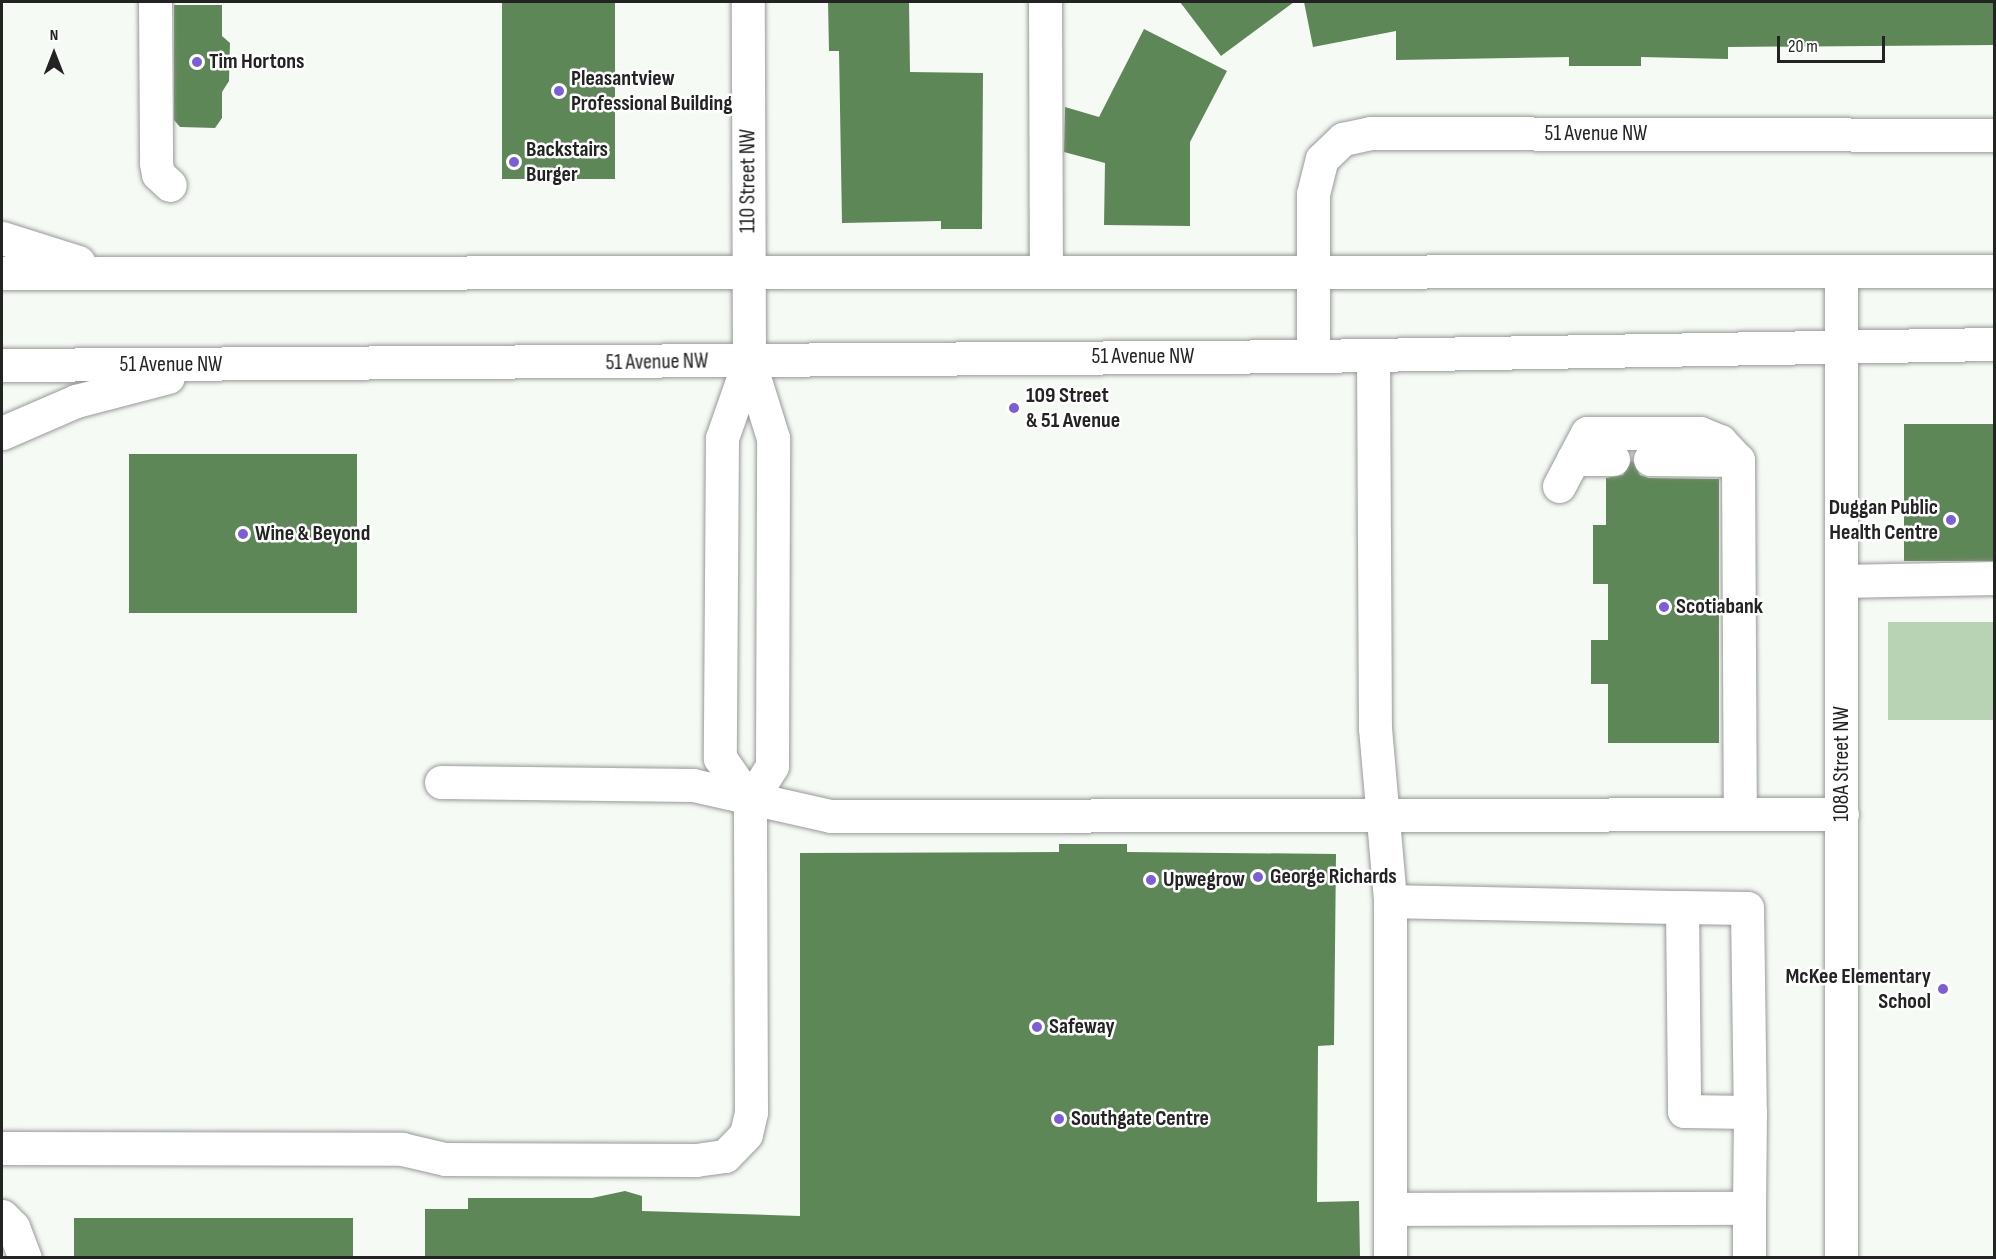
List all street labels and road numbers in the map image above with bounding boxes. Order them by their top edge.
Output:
street label: 51 Avenue NW [1545,121,1647,147]
street label: 110 Street NW [735,129,761,233]
street label: 51 Avenue NW [1092,344,1194,370]
street label: 51 Avenue NW [605,348,709,376]
street label: 51 Avenue NW [120,352,222,378]
street label: 108A Street NW [1829,706,1855,822]

